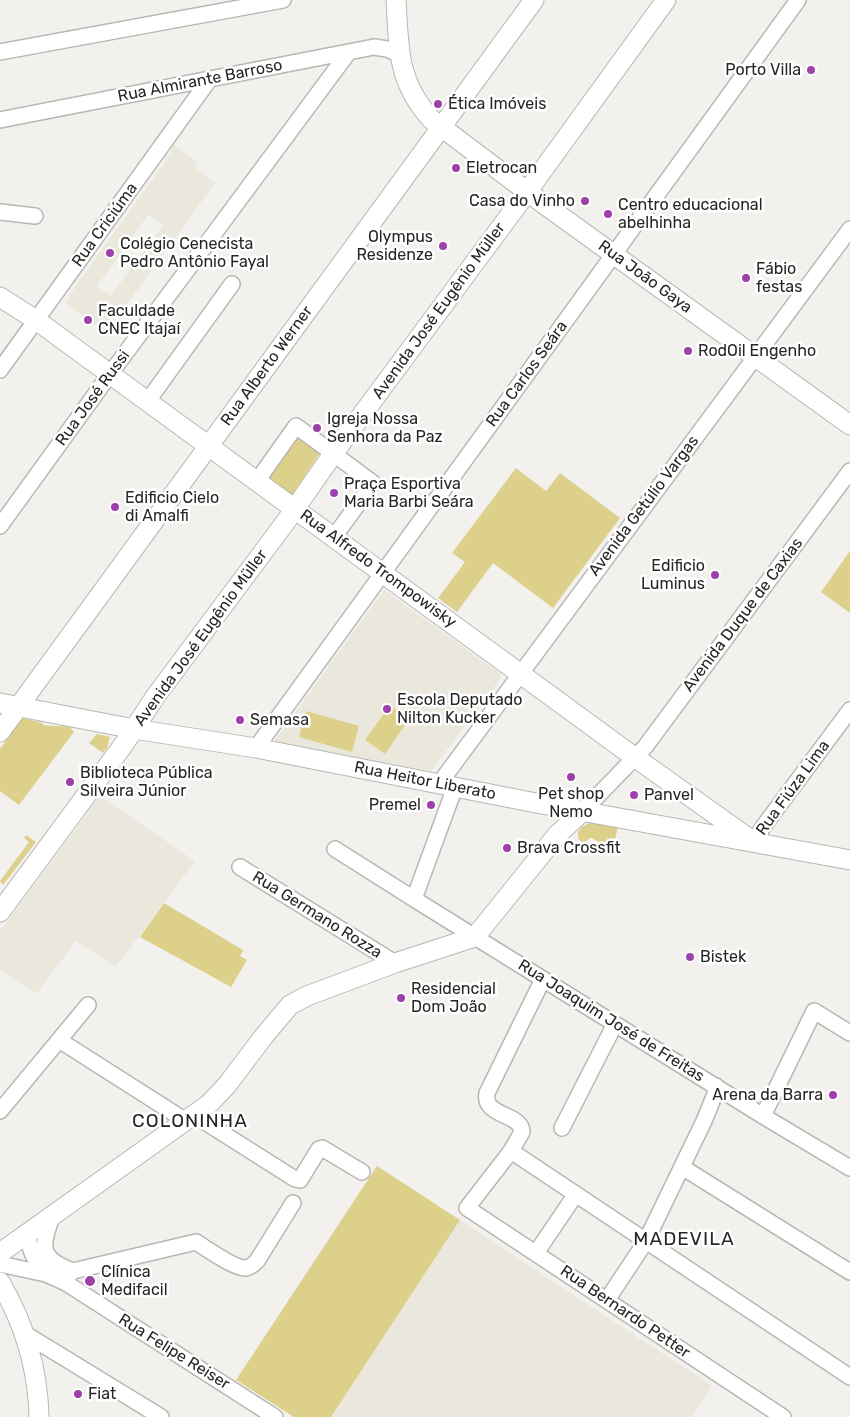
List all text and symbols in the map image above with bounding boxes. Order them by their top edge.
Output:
street label: Rua Almirante Barroso [116,56,284,106]
place label: Porto Villa [725,60,801,80]
marker: Porto Villa [805,64,817,76]
place label: Ética Imóveis [448,94,546,114]
marker: Ética Imóveis [432,98,444,110]
place label: Eletrocan [466,158,537,178]
marker: Eletrocan [450,162,462,174]
street label: Rua Criciúma [68,179,142,271]
place label: Casa do Vinho [469,191,575,211]
marker: Casa do Vinho [579,195,591,207]
place label: Centro educacional abelhinha [618,195,763,233]
marker: Centro educacional abelhinha [602,208,614,220]
street label: Avenida José Eugênio Müller [368,219,510,403]
place label: Olympus Residenze [356,227,433,265]
place label: Colégio Cenecista Pedro Antônio Fayal [120,234,269,272]
street label: Rua João Gaya [594,237,696,317]
marker: Olympus Residenze [437,240,449,252]
marker: Colégio Cenecista Pedro Antônio Fayal [104,247,116,259]
place label: Fábio festas [756,259,802,297]
marker: Fábio festas [740,272,752,284]
place label: Faculdade CNEC Itajaí [98,301,180,339]
street label: Rua Alberto Werner [217,302,317,430]
marker: Faculdade CNEC Itajaí [82,314,94,326]
street label: Rua Carlos Seára [482,317,572,431]
place label: RodOil Engenho [698,341,816,361]
marker: RodOil Engenho [682,345,694,357]
street label: Rua José Russi [52,346,134,450]
place label: Igreja Nossa Senhora da Paz [327,409,443,447]
marker: Igreja Nossa Senhora da Paz [311,422,323,434]
street label: Avenida Getúlio Vargas [585,432,703,580]
place label: Praça Esportiva Maria Barbi Seára [344,474,474,512]
marker: Praça Esportiva Maria Barbi Seára [328,487,340,499]
place label: Edificio Cielo di Amalfi [125,488,219,526]
marker: Edificio Cielo di Amalfi [109,501,121,513]
street label: Rua Alfredo Trompowisky [296,506,460,632]
street label: Avenida Duque de Caxias [679,534,807,696]
street label: Avenida José Eugênio Müller [130,546,272,730]
place label: Edificio Luminus [641,556,705,594]
marker: Edificio Luminus [709,569,721,581]
place label: Escola Deputado Nilton Kucker [397,690,522,728]
marker: Escola Deputado Nilton Kucker [381,703,393,715]
place label: Semasa [250,710,309,730]
marker: Semasa [234,714,246,726]
street label: Rua Fiúza Lima [752,737,834,839]
street label: Rua Heitor Liberato [352,758,498,804]
place label: Biblioteca Pública Silveira Júnior [80,763,213,801]
marker: Pet shop Nemo [565,771,577,783]
marker: Biblioteca Pública Silveira Júnior [64,776,76,788]
place label: Pet shop Nemo [538,784,604,822]
place label: Panvel [644,785,694,805]
marker: Panvel [628,789,640,801]
place label: Premel [369,795,421,815]
marker: Premel [425,799,437,811]
place label: Brava Crossfit [517,838,621,858]
marker: Brava Crossfit [501,842,513,854]
street label: Rua Germano Rozza [249,867,385,963]
place label: Bistek [700,947,746,967]
marker: Bistek [684,951,696,963]
street label: Rua Joaquim José de Freitas [514,956,708,1086]
place label: Residencial Dom João [411,979,496,1017]
marker: Residencial Dom João [395,992,407,1004]
place label: Arena da Barra [712,1085,823,1105]
marker: Arena da Barra [827,1089,839,1101]
district label: COLONINHA [131,1111,249,1133]
district label: MADEVILA [632,1229,736,1251]
street label: Rua Bernardo Petter [557,1261,693,1363]
place label: Clínica Medifacil [101,1262,168,1300]
marker: Clínica Medifacil [83,1274,97,1288]
street label: Rua Felipe Reiser [115,1310,233,1394]
place label: Fiat [88,1384,116,1404]
marker: Fiat [72,1388,84,1400]

